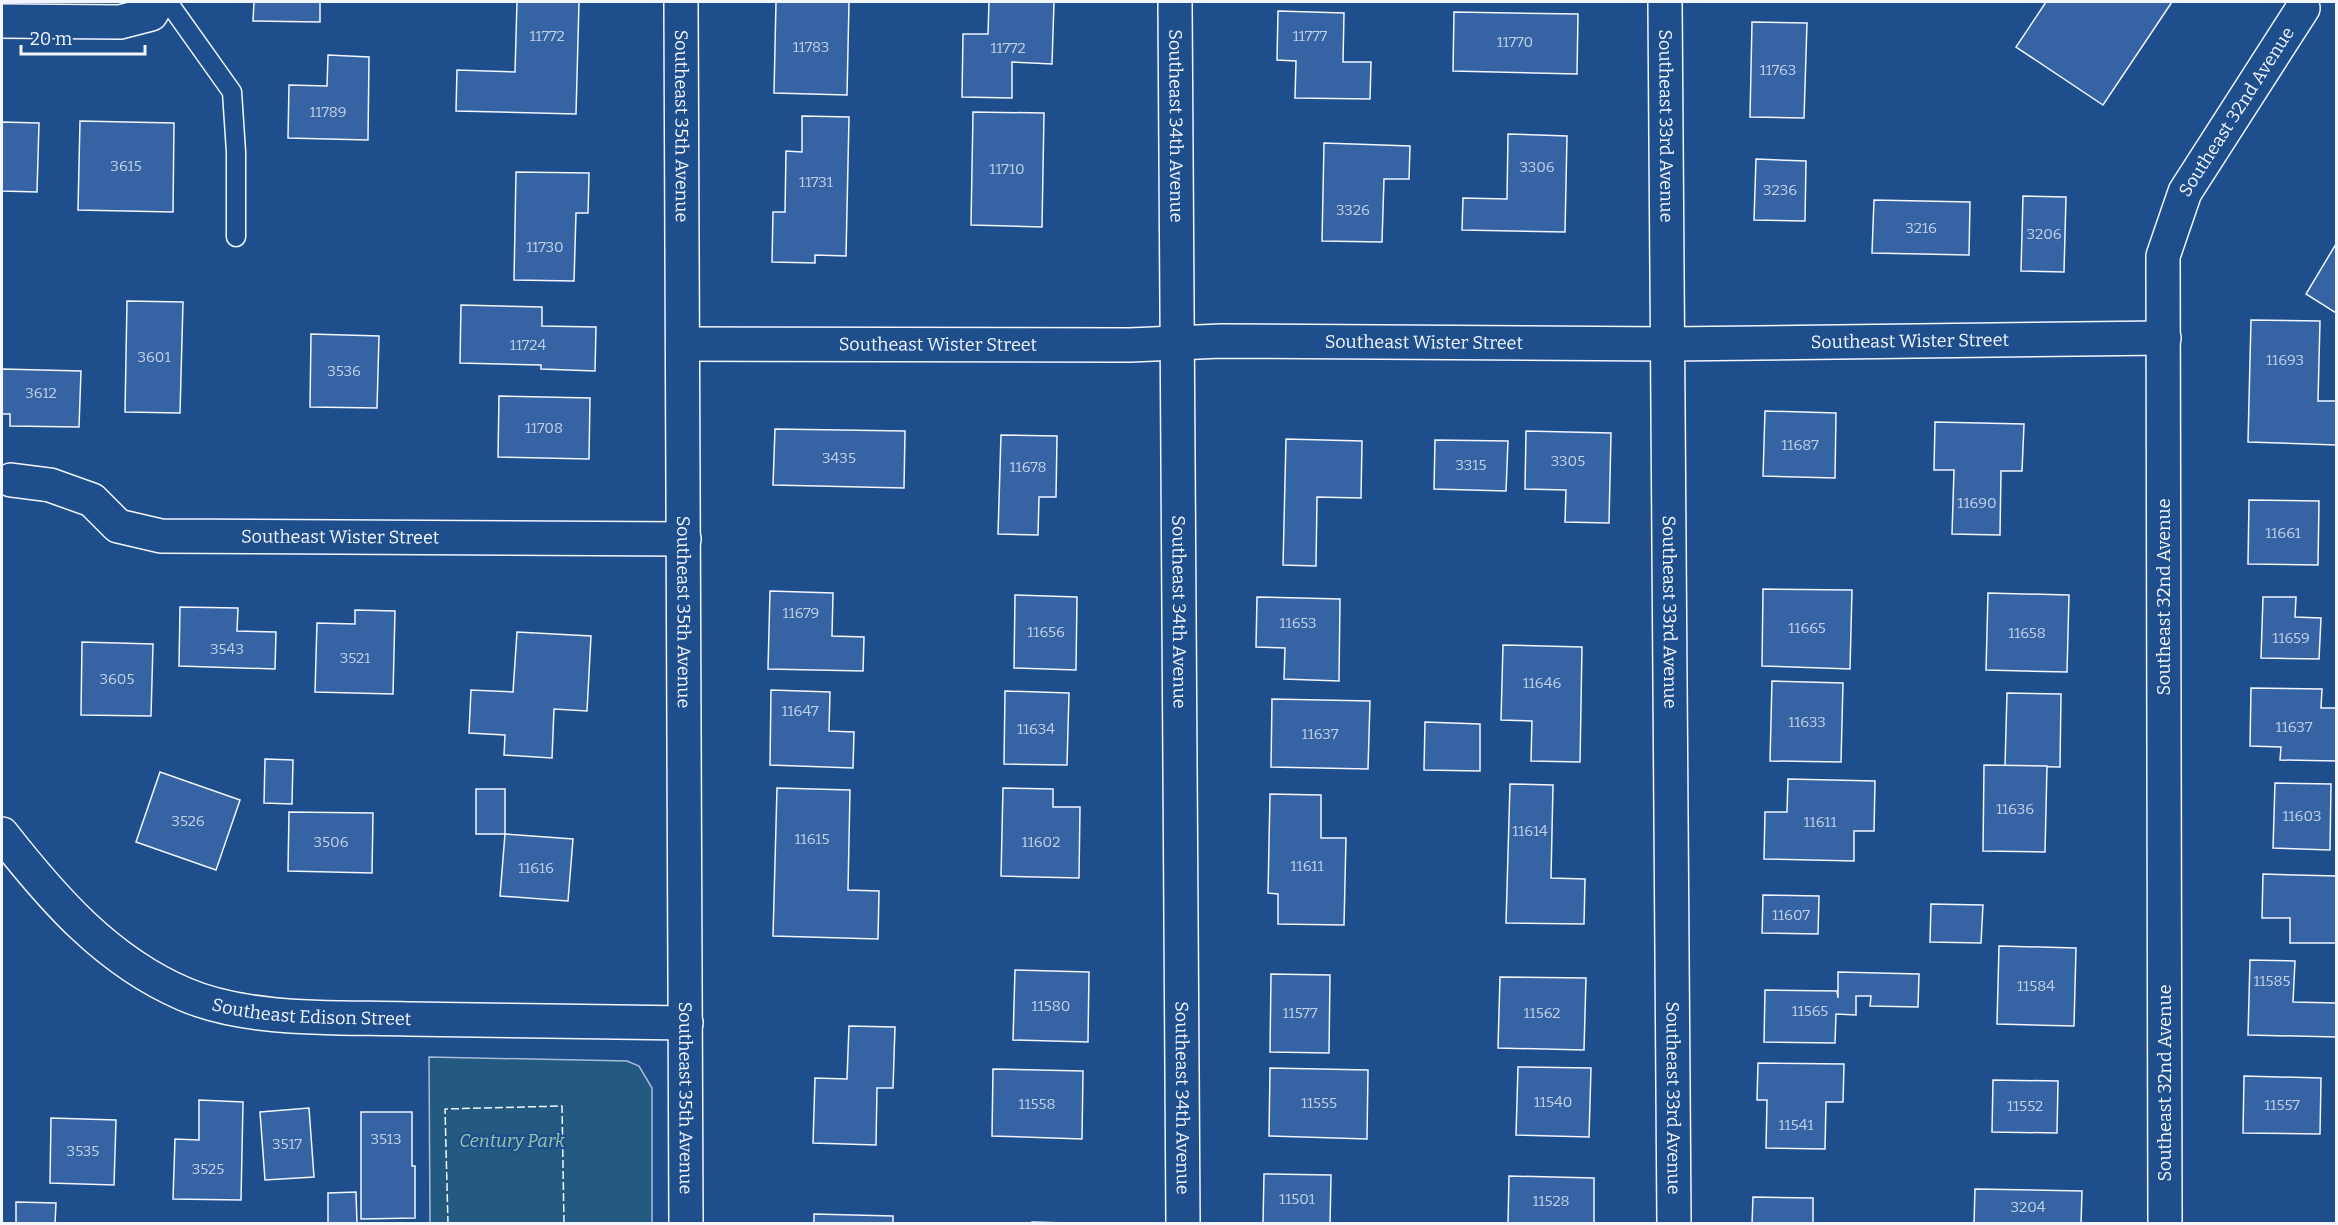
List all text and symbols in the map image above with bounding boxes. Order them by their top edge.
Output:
scale bar [21,18,146,56]
street label: Southeast 32nd Avenue [2174,23,2299,201]
house number: 11772 [529,27,565,45]
house number: 11777 [1293,27,1328,45]
text: 20 m [30,28,72,50]
street label: Southeast 34th Avenue [1164,29,1187,223]
street label: Southeast 33rd Avenue [1654,29,1678,223]
street label: Southeast 35th Avenue [670,30,693,222]
house number: 11770 [1497,33,1533,51]
house number: 11783 [793,38,829,56]
house number: 11772 [990,39,1026,57]
house number: 11763 [1760,61,1796,79]
house number: 11789 [309,103,347,121]
house number: 3615 [110,157,142,175]
house number: 3306 [1519,158,1555,176]
house number: 11710 [989,160,1025,178]
house number: 11731 [799,173,833,191]
house number: 3236 [1763,181,1797,199]
house number: 3326 [1336,201,1370,219]
house number: 3216 [1905,219,1937,237]
house number: 3206 [2026,225,2062,243]
house number: 11730 [526,238,564,256]
street label: Southeast Wister Street [1811,329,2010,353]
street label: Southeast Wister Street [1325,331,1524,354]
street label: Southeast Wister Street [839,333,1038,356]
house number: 11724 [510,336,546,354]
house number: 3601 [137,348,171,366]
house number: 11693 [2266,351,2304,369]
house number: 3536 [327,362,361,380]
house number: 3612 [25,384,57,402]
house number: 11708 [525,419,563,437]
house number: 11687 [1781,436,1819,454]
house number: 3435 [822,449,856,467]
house number: 3305 [1551,452,1585,470]
house number: 3315 [1456,456,1486,474]
house number: 11678 [1009,458,1047,476]
house number: 11690 [1957,494,1997,512]
street label: Southeast 32nd Avenue [2153,498,2175,696]
street label: Southeast 34th Avenue [1167,515,1191,709]
street label: Southeast 33rd Avenue [1658,515,1681,709]
street label: Southeast 35th Avenue [672,516,695,708]
house number: 11661 [2265,524,2301,542]
street label: Southeast Wister Street [241,525,440,549]
house number: 11679 [783,604,819,622]
house number: 11653 [1280,614,1316,632]
house number: 11665 [1788,619,1826,637]
house number: 11656 [1027,623,1065,641]
house number: 11658 [2008,624,2046,642]
house number: 11659 [2272,629,2310,647]
house number: 3543 [210,640,244,658]
house number: 3521 [340,649,370,667]
house number: 3605 [100,670,134,688]
house number: 11646 [1523,674,1561,692]
house number: 11647 [781,702,819,720]
house number: 11633 [1788,713,1826,731]
house number: 11637 [2276,718,2313,736]
house number: 11634 [1017,720,1055,738]
house number: 11637 [1302,725,1339,743]
house number: 11636 [1996,800,2034,818]
house number: 11603 [2282,807,2322,825]
house number: 3526 [171,812,205,830]
house number: 11611 [1804,813,1837,831]
house number: 11614 [1512,822,1548,840]
house number: 11615 [795,830,829,848]
house number: 3506 [314,833,349,851]
house number: 11602 [1022,833,1060,851]
house number: 11611 [1291,857,1324,875]
house number: 11616 [518,859,554,877]
house number: 11607 [1772,906,1811,924]
house number: 11585 [2253,972,2291,990]
house number: 11584 [2017,977,2055,995]
street label: Southeast 32nd Avenue [2154,984,2176,1182]
street label: Southeast Edison Street [209,993,412,1030]
house number: 11580 [1032,997,1070,1015]
street label: Southeast 34th Avenue [1171,1001,1194,1195]
street label: Southeast 33rd Avenue [1661,1001,1685,1195]
street label: Southeast 35th Avenue [674,1002,697,1194]
house number: 11565 [1792,1002,1828,1020]
house number: 11577 [1282,1004,1318,1022]
house number: 11562 [1523,1004,1561,1022]
house number: 11540 [1534,1093,1572,1111]
house number: 11555 [1301,1094,1337,1112]
house number: 11558 [1018,1095,1056,1113]
house number: 11557 [2264,1096,2300,1114]
house number: 11552 [2007,1097,2043,1115]
house number: 11541 [1778,1116,1814,1134]
house number: 3513 [370,1130,402,1148]
park label: Century Park [459,1130,565,1152]
house number: 3517 [272,1135,302,1153]
house number: 3535 [67,1142,99,1160]
house number: 3525 [192,1160,224,1178]
house number: 11501 [1279,1190,1315,1208]
house number: 11528 [1532,1192,1570,1210]
house number: 3204 [2010,1198,2046,1216]

